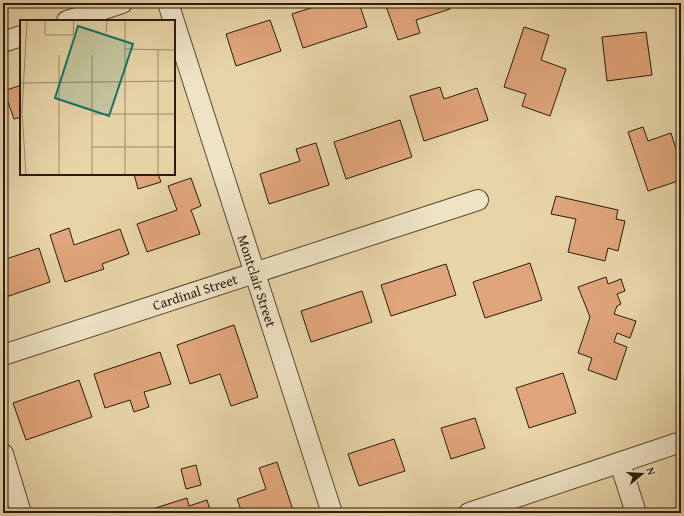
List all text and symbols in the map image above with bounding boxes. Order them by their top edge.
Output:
inset map [20,20,175,175]
street label: Montclair Street [233,232,281,330]
street label: Cardinal Street [150,269,240,315]
north arrow [622,454,662,494]
text: N [643,465,660,477]

